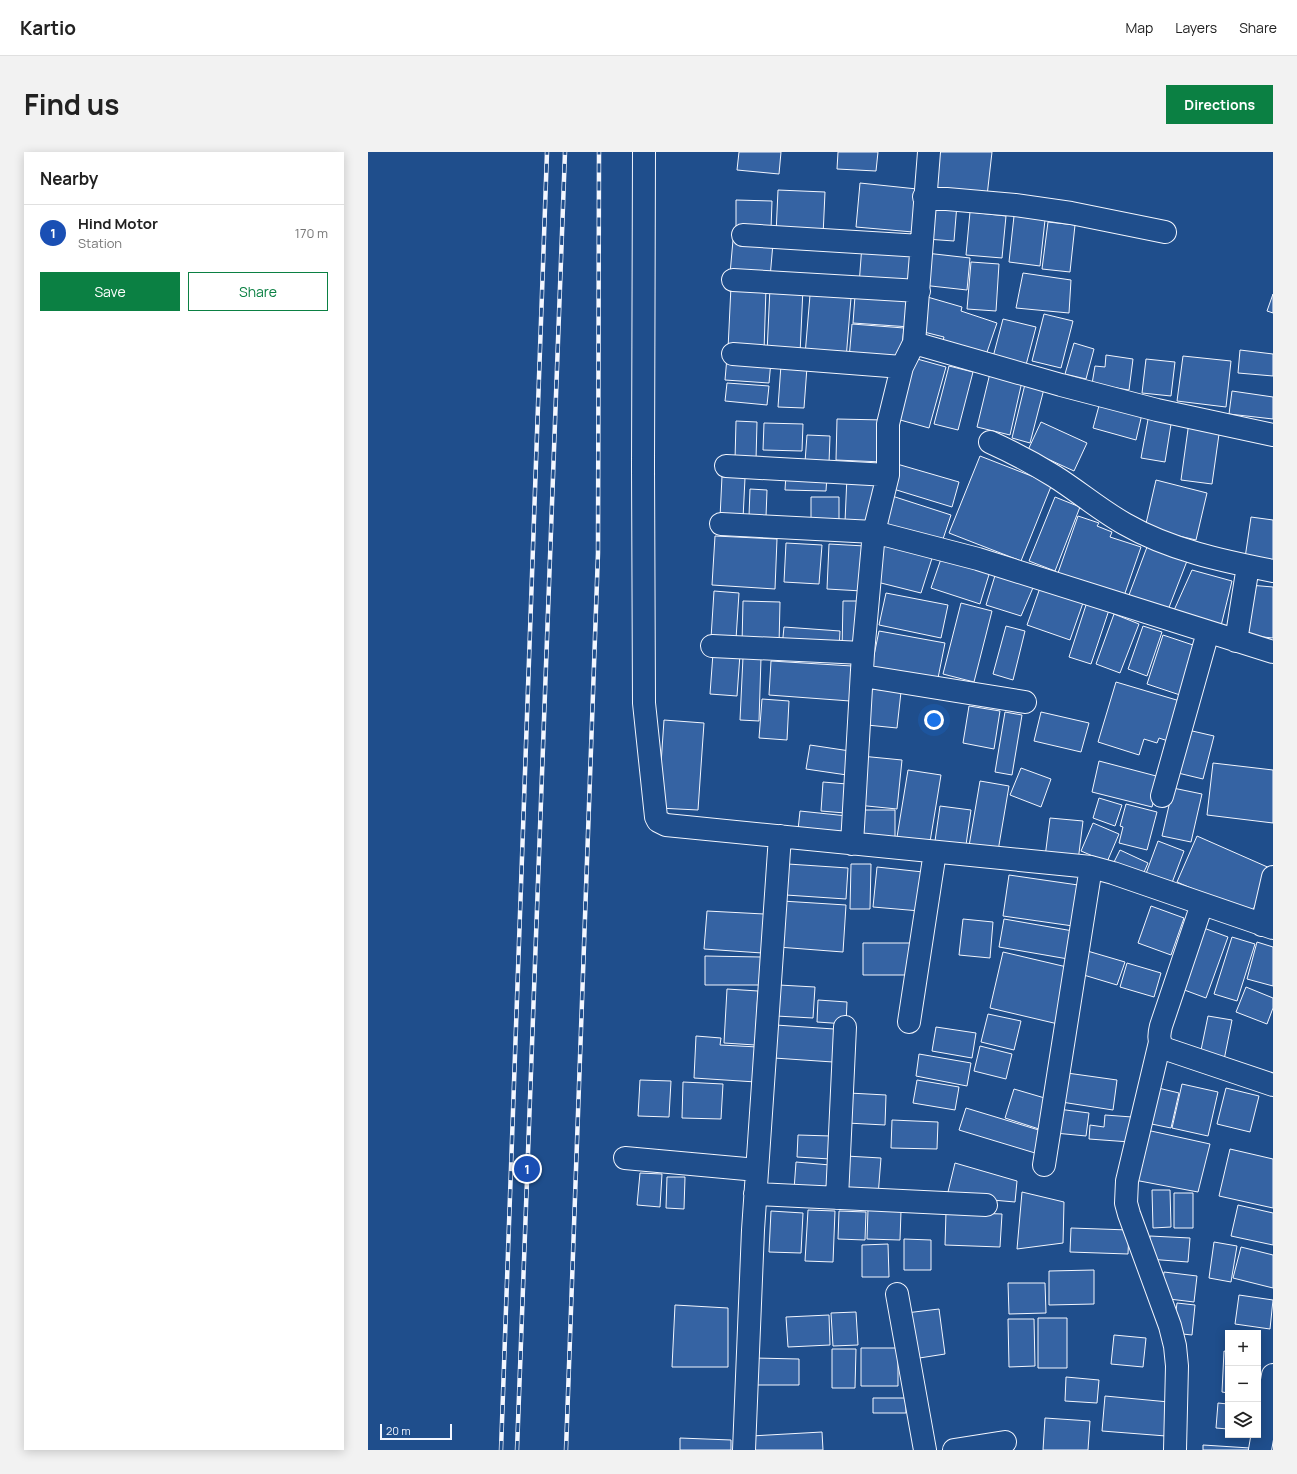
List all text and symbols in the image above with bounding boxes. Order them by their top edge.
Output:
text: Kartio [20,15,76,41]
text: Map [1125,18,1153,37]
text: Layers [1175,18,1217,37]
text: Share [1239,18,1277,37]
text: Find us [24,85,119,123]
button: Directions [1166,85,1273,124]
text: Nearby [40,167,98,190]
text: Hind Motor [78,213,158,234]
text: 1 [50,224,56,242]
text: 170 m [295,224,328,242]
text: Station [78,234,122,252]
button: Save [40,272,180,311]
button: Share [188,272,328,311]
your location [924,710,944,730]
pin: 1 [514,1154,540,1184]
map controls [1225,1330,1261,1438]
button: + [1225,1330,1261,1366]
button: − [1225,1366,1261,1402]
button: layers [1225,1402,1261,1438]
scale bar [380,1422,452,1441]
text: 20 m [386,1423,411,1438]

